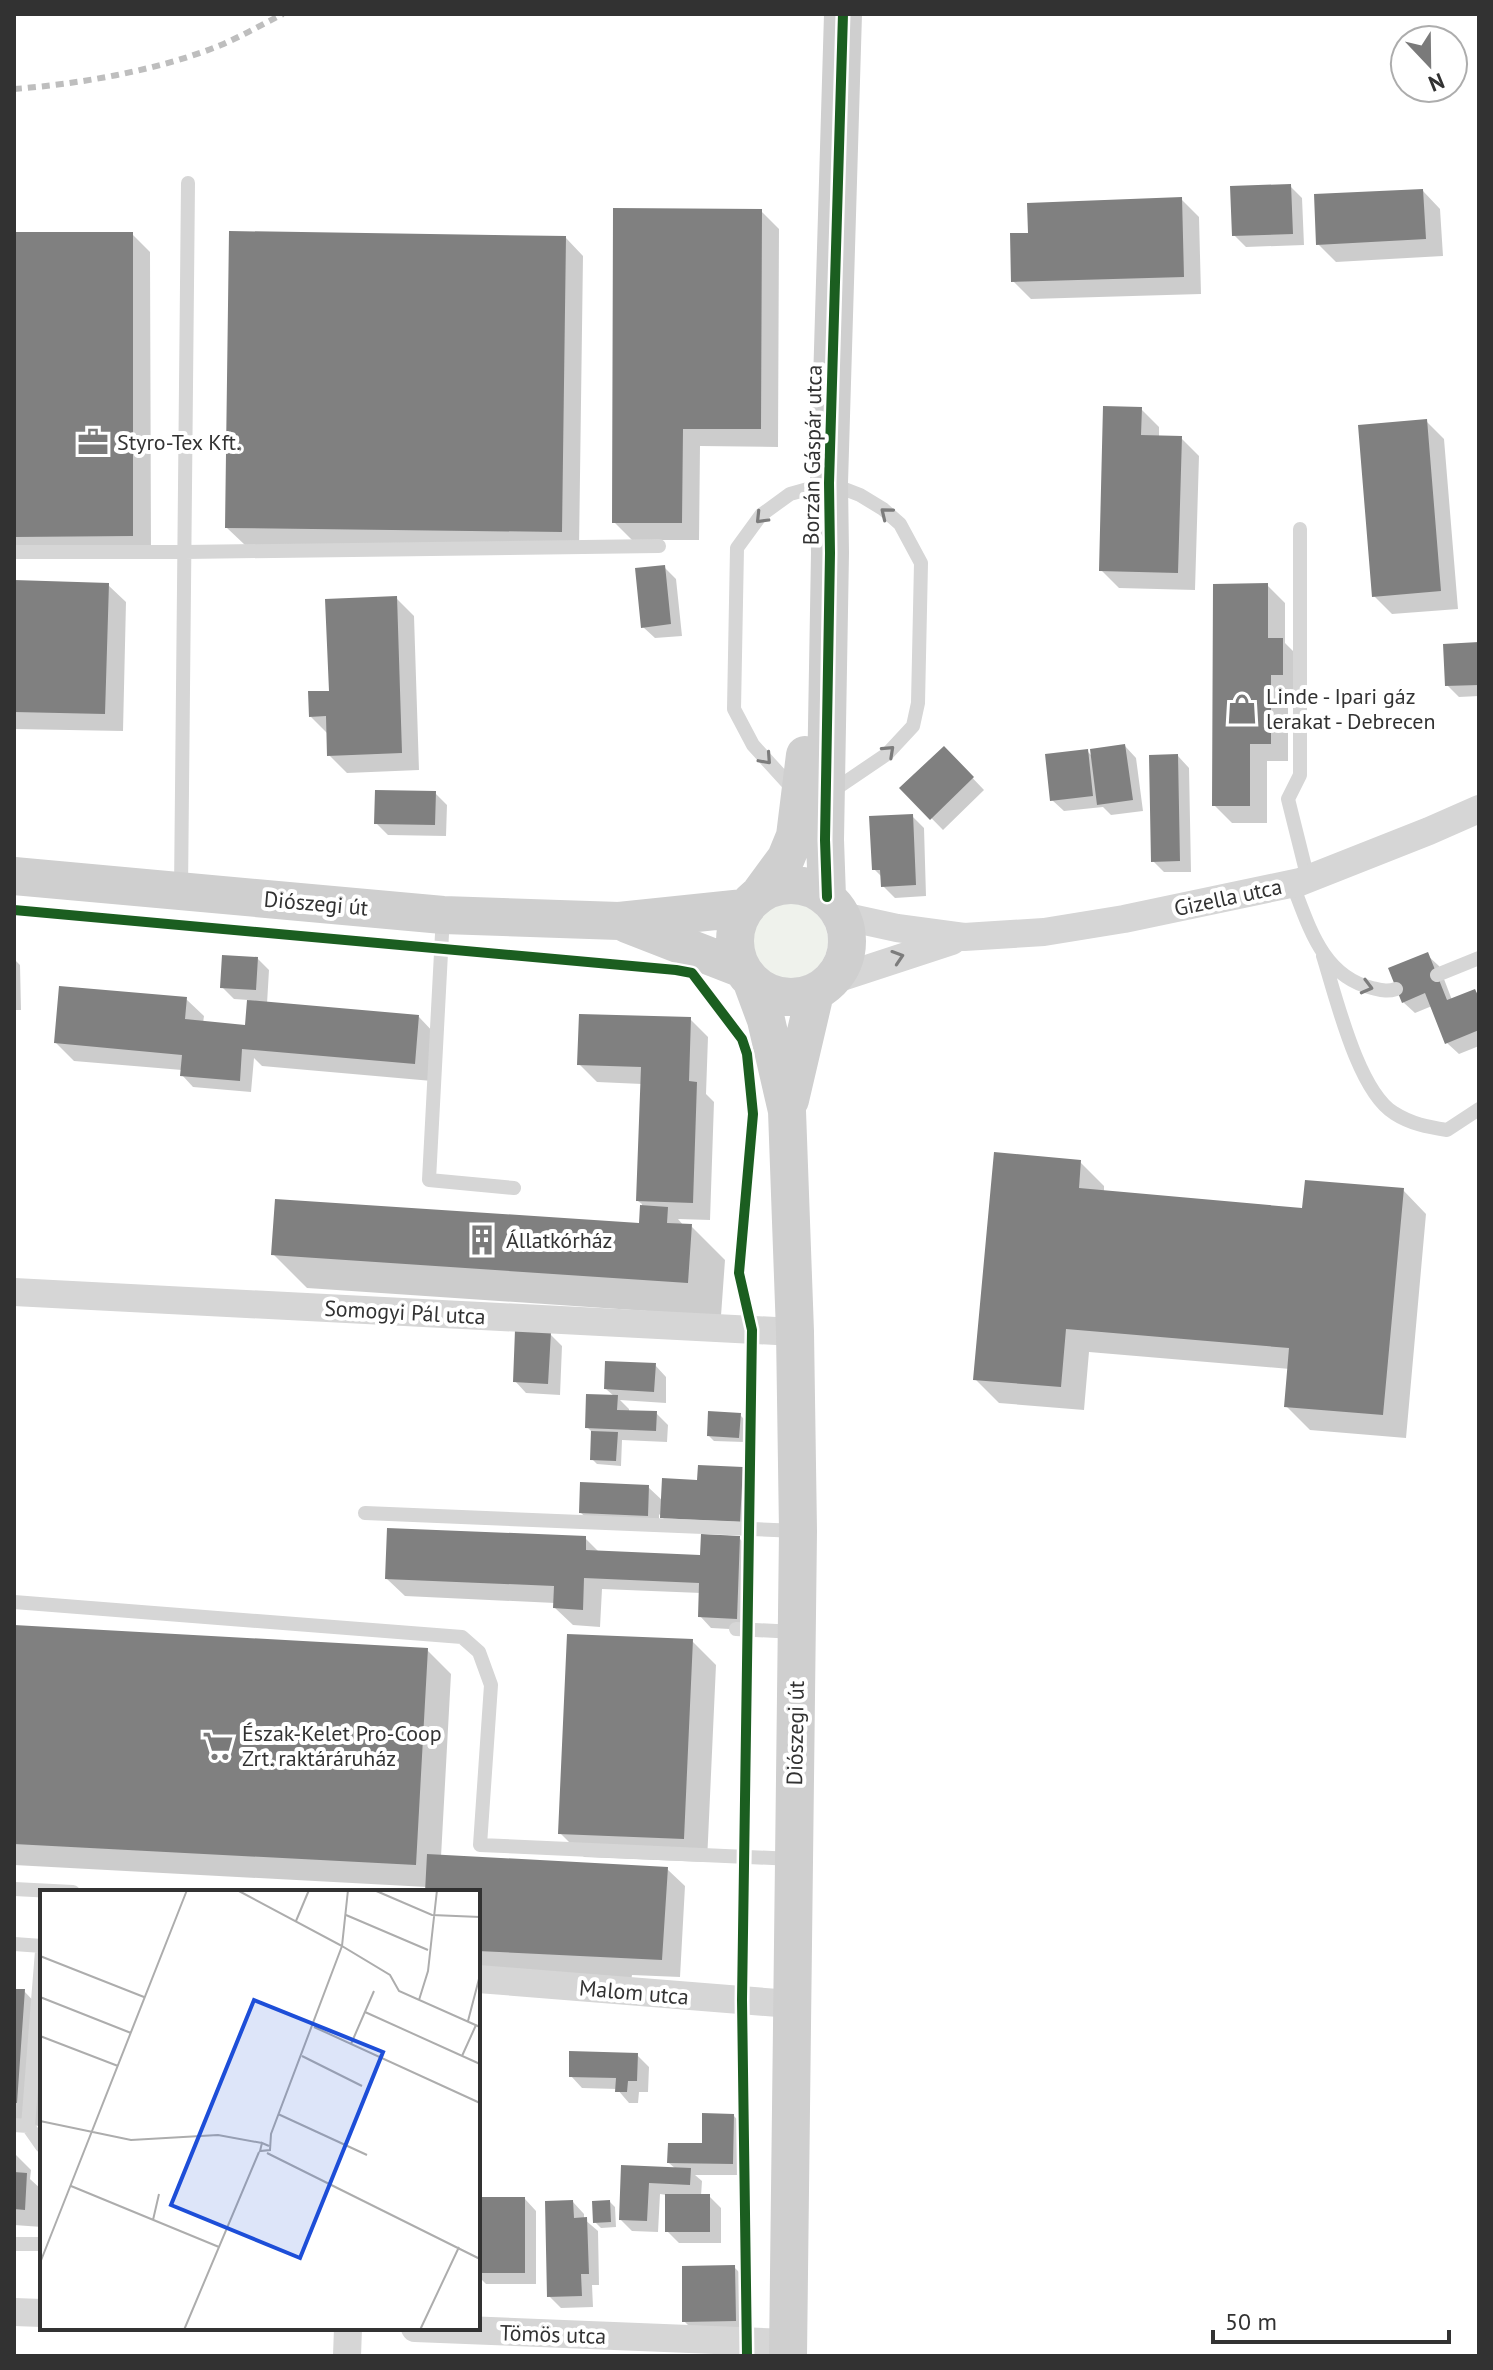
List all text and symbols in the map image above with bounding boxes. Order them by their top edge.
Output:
north arrow [1389,24,1469,104]
text: N [1425,67,1448,98]
street label: Borzán Gáspár utca [796,365,828,545]
office icon: Styro-Tex Kft. [76,425,110,459]
place label: Styro-Tex Kft. [117,428,241,456]
one-way arrow [881,508,895,523]
one-way arrow [756,509,771,523]
place label: Linde - Ipari gáz lerakat - Debrecen [1266,682,1436,735]
shop icon: Linde - Ipari gáz lerakat - Debrecen [1225,692,1259,726]
one-way arrow [880,745,894,760]
one-way arrow [757,750,771,765]
street label: Gizella utca [1172,872,1284,922]
street label: Diószegi út [263,884,370,922]
one-way arrow [890,951,904,967]
one-way arrow [1360,977,1374,994]
building icon: Állatkórház [465,1223,499,1257]
place label: Állatkórház [506,1226,612,1254]
street label: Somogyi Pál utca [324,1294,486,1330]
street label: Diószegi út [780,1680,810,1786]
place label: Észak-Kelet Pro-Coop Zrt. raktáráruház [242,1719,442,1772]
supermarket icon: Észak-Kelet Pro-Coop Zrt. raktáráruház [201,1729,235,1763]
inset map [40,1890,480,2330]
street label: Malom utca [578,1973,690,2011]
scale bar [1213,2294,1449,2344]
text: 50 m [1225,2306,1277,2337]
street label: Tömös utca [499,2318,607,2350]

